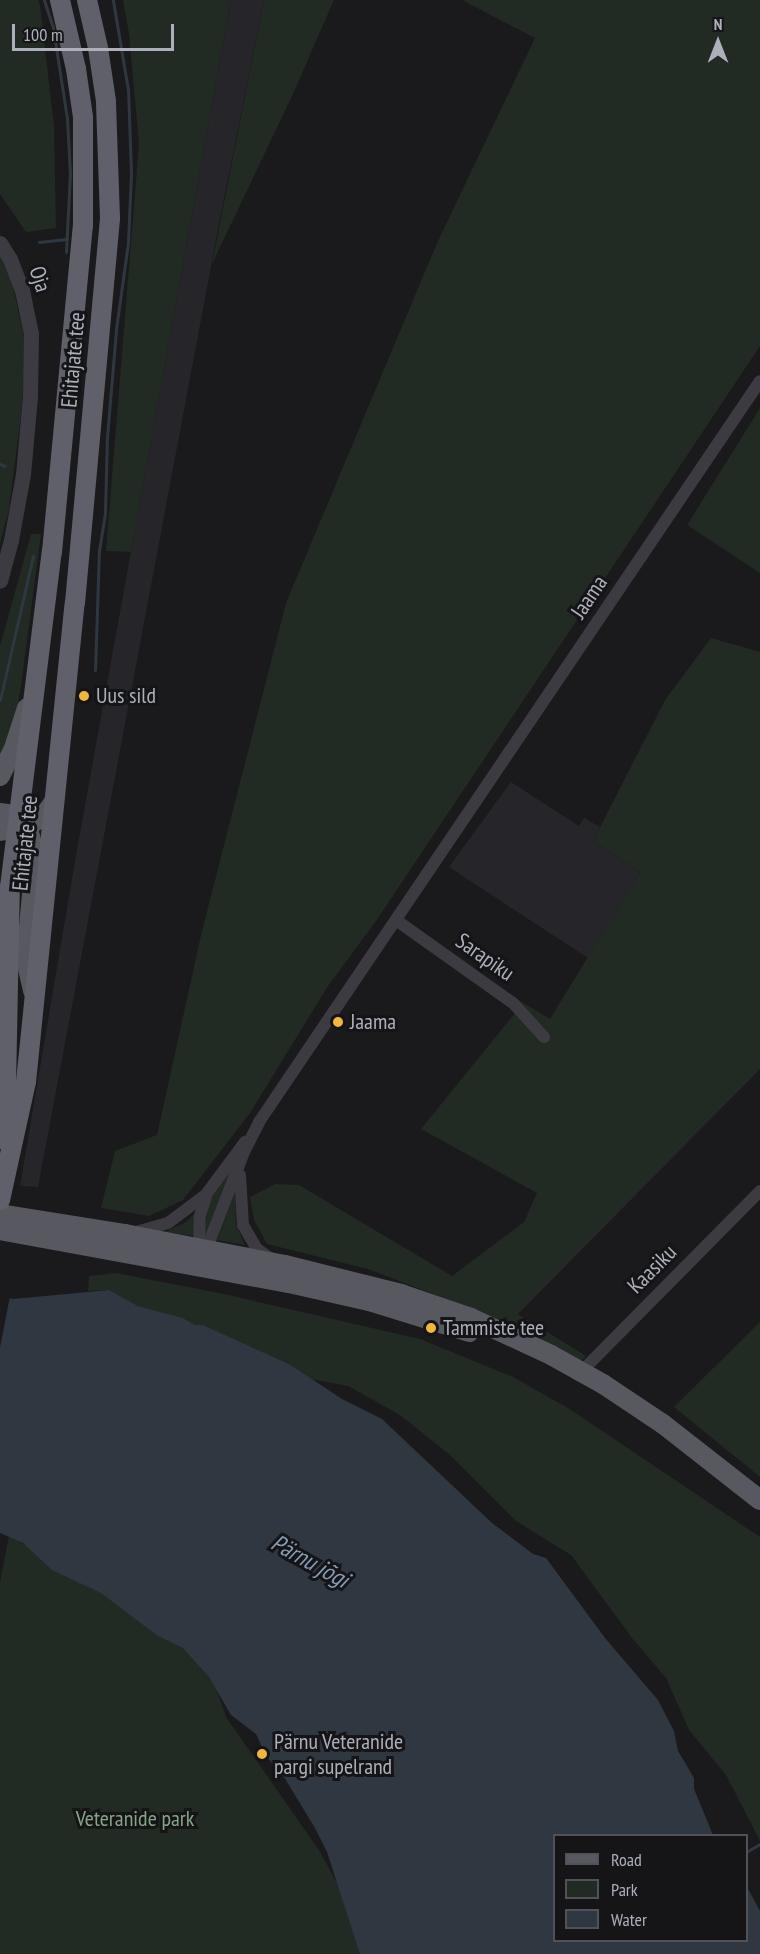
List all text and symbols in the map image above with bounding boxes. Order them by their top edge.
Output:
scale bar [15,12,177,50]
north arrow [688,12,748,72]
text: N [714,14,722,34]
text: 100 m [23,23,63,46]
street label: Oja [24,263,56,295]
street label: Ehitajate tee [56,311,90,409]
street label: Jaama [565,571,613,623]
place label: Uus sild [96,683,156,709]
marker: Uus sild [77,689,91,703]
street label: Ehitajate tee [7,794,43,892]
street label: Sarapiku [451,927,519,987]
place label: Jaama [350,1009,396,1035]
marker: Jaama [331,1015,345,1029]
street label: Kaasiku [622,1239,682,1299]
place label: Tammiste tee [443,1315,544,1341]
marker: Tammiste tee [424,1321,438,1335]
water label: Pärnu jõgi [266,1528,354,1594]
place label: Pärnu Veteranide pargi supelrand [274,1728,404,1780]
marker: Pärnu Veteranide pargi supelrand [255,1747,269,1761]
park label: Veteranide park [76,1806,194,1832]
legend [553,1834,748,1942]
text: Road [611,1848,642,1871]
text: Park [611,1878,638,1901]
text: Water [611,1908,647,1931]

